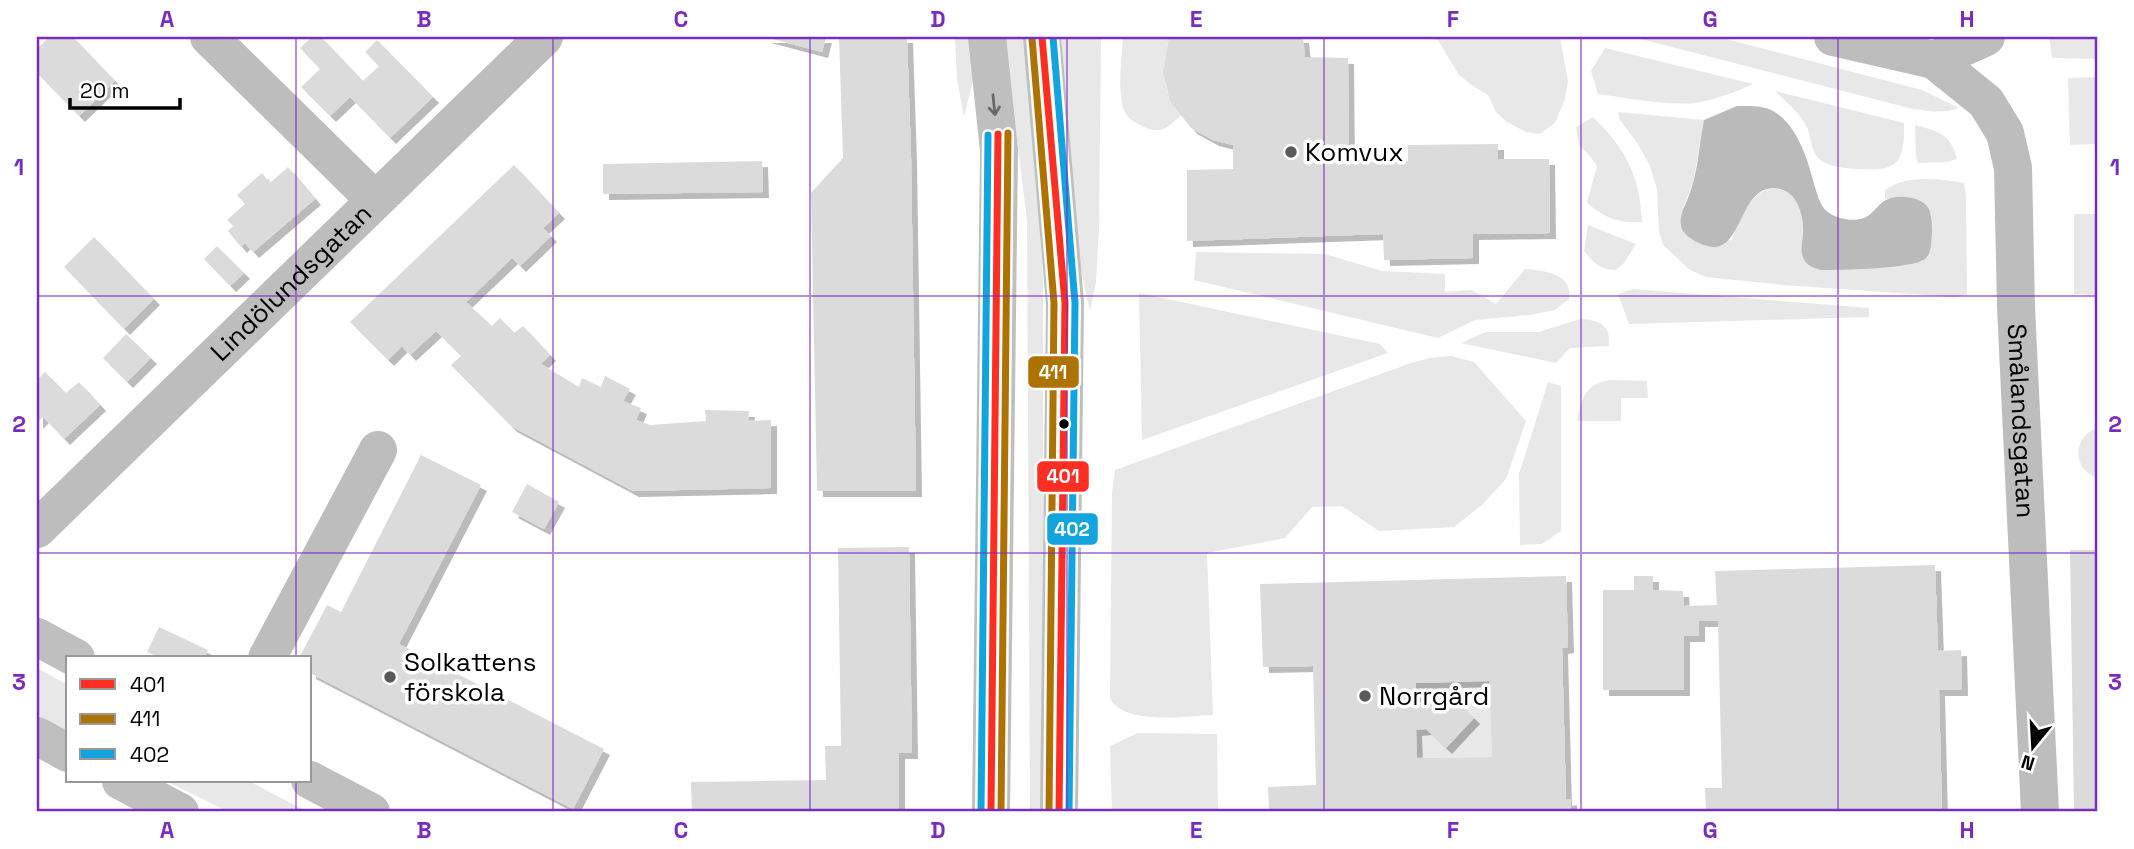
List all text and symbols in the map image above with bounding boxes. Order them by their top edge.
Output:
text: A [160,4,175,34]
text: B [416,4,432,34]
text: C [674,4,688,34]
text: D [930,4,946,34]
text: E [1190,4,1202,34]
text: F [1447,4,1459,34]
text: G [1702,4,1718,34]
text: H [1959,4,1975,34]
scale bar [70,66,180,110]
text: 20 m [80,77,130,104]
one-way arrow [988,93,1001,115]
place label: Komvux [1305,135,1404,169]
marker: Komvux [1283,144,1299,160]
text: 1 [14,152,24,182]
text: 1 [2110,152,2120,182]
street label: Lindölundsgatan [203,197,379,368]
street label: Smålandsgatan [2000,323,2043,519]
line badge: 411 [1027,355,1080,389]
text: 411 [1039,360,1067,385]
text: 2 [12,409,26,439]
text: 2 [2108,409,2122,439]
unlabelled marker [1057,417,1071,431]
line badge: 401 [1036,460,1090,493]
text: 401 [1047,464,1079,489]
line badge: 402 [1046,512,1099,546]
text: 402 [1054,517,1090,542]
place label: Solkattens förskola [404,645,536,709]
legend [66,656,312,782]
text: 3 [12,667,26,697]
text: 3 [2108,667,2122,697]
marker: Solkattens förskola [382,669,398,685]
text: 401 [130,671,165,698]
place label: Norrgård [1379,679,1489,713]
marker: Norrgård [1357,688,1373,704]
text: 411 [130,705,160,732]
north arrow [1997,712,2068,782]
text: 402 [130,741,169,768]
text: N [2018,749,2038,777]
text: A [160,815,175,845]
text: B [416,815,432,845]
text: C [674,815,688,845]
text: D [930,815,946,845]
text: E [1190,815,1202,845]
text: F [1447,815,1459,845]
text: G [1702,815,1718,845]
text: H [1959,815,1975,845]

